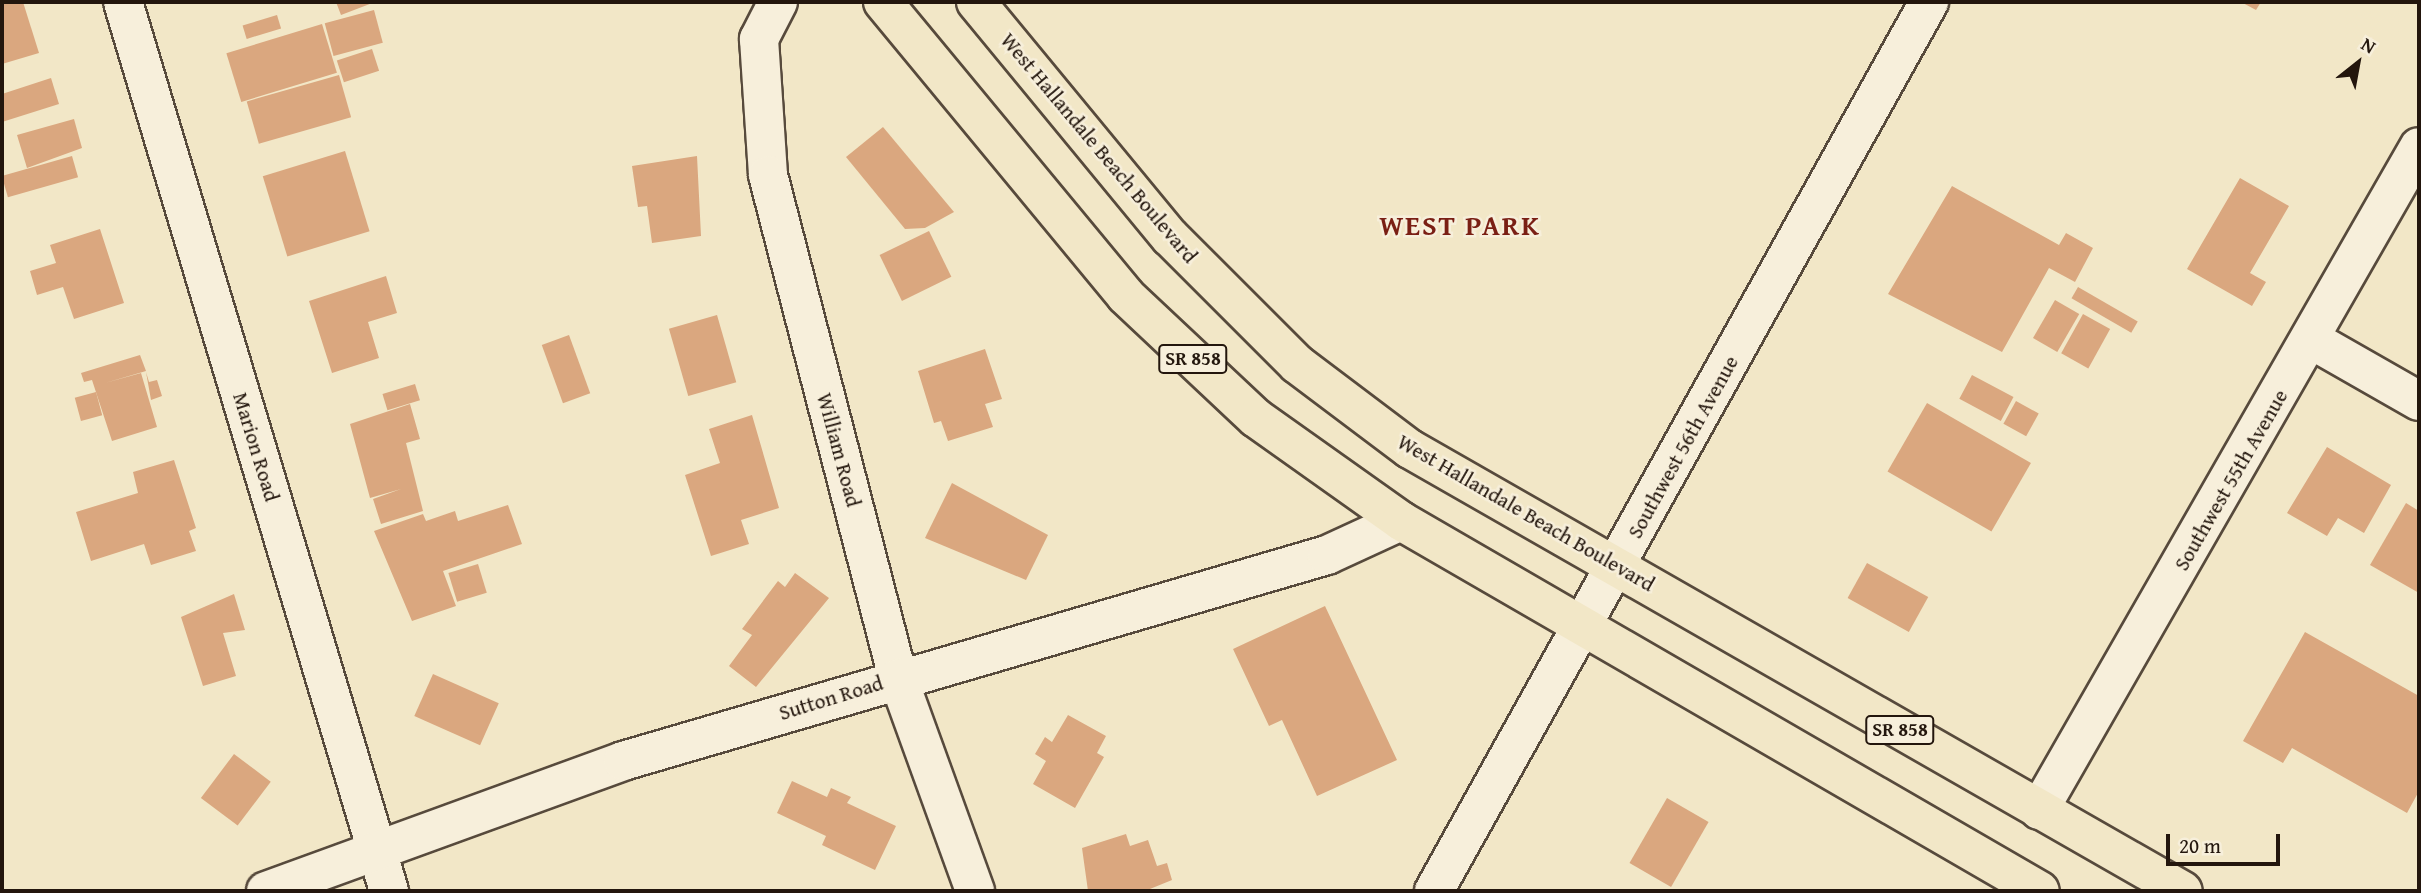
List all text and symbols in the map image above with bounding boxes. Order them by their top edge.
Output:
street label: West Hallandale Beach Boulevard [995,28,1203,268]
north arrow [2323,28,2393,98]
text: N [2356,30,2381,60]
district label: WEST PARK [1380,208,1540,242]
road number: SR 858 [1158,344,1228,374]
street label: Southwest 56th Avenue [1622,351,1744,543]
street label: Southwest 55th Avenue [2169,385,2293,575]
street label: Marion Road [227,389,285,505]
street label: William Road [812,390,866,510]
street label: West Hallandale Beach Boulevard [1393,429,1659,597]
street label: Sutton Road [776,670,886,726]
road number: SR 858 [1865,715,1935,746]
scale bar [2169,820,2283,864]
text: 20 m [2179,830,2221,861]

